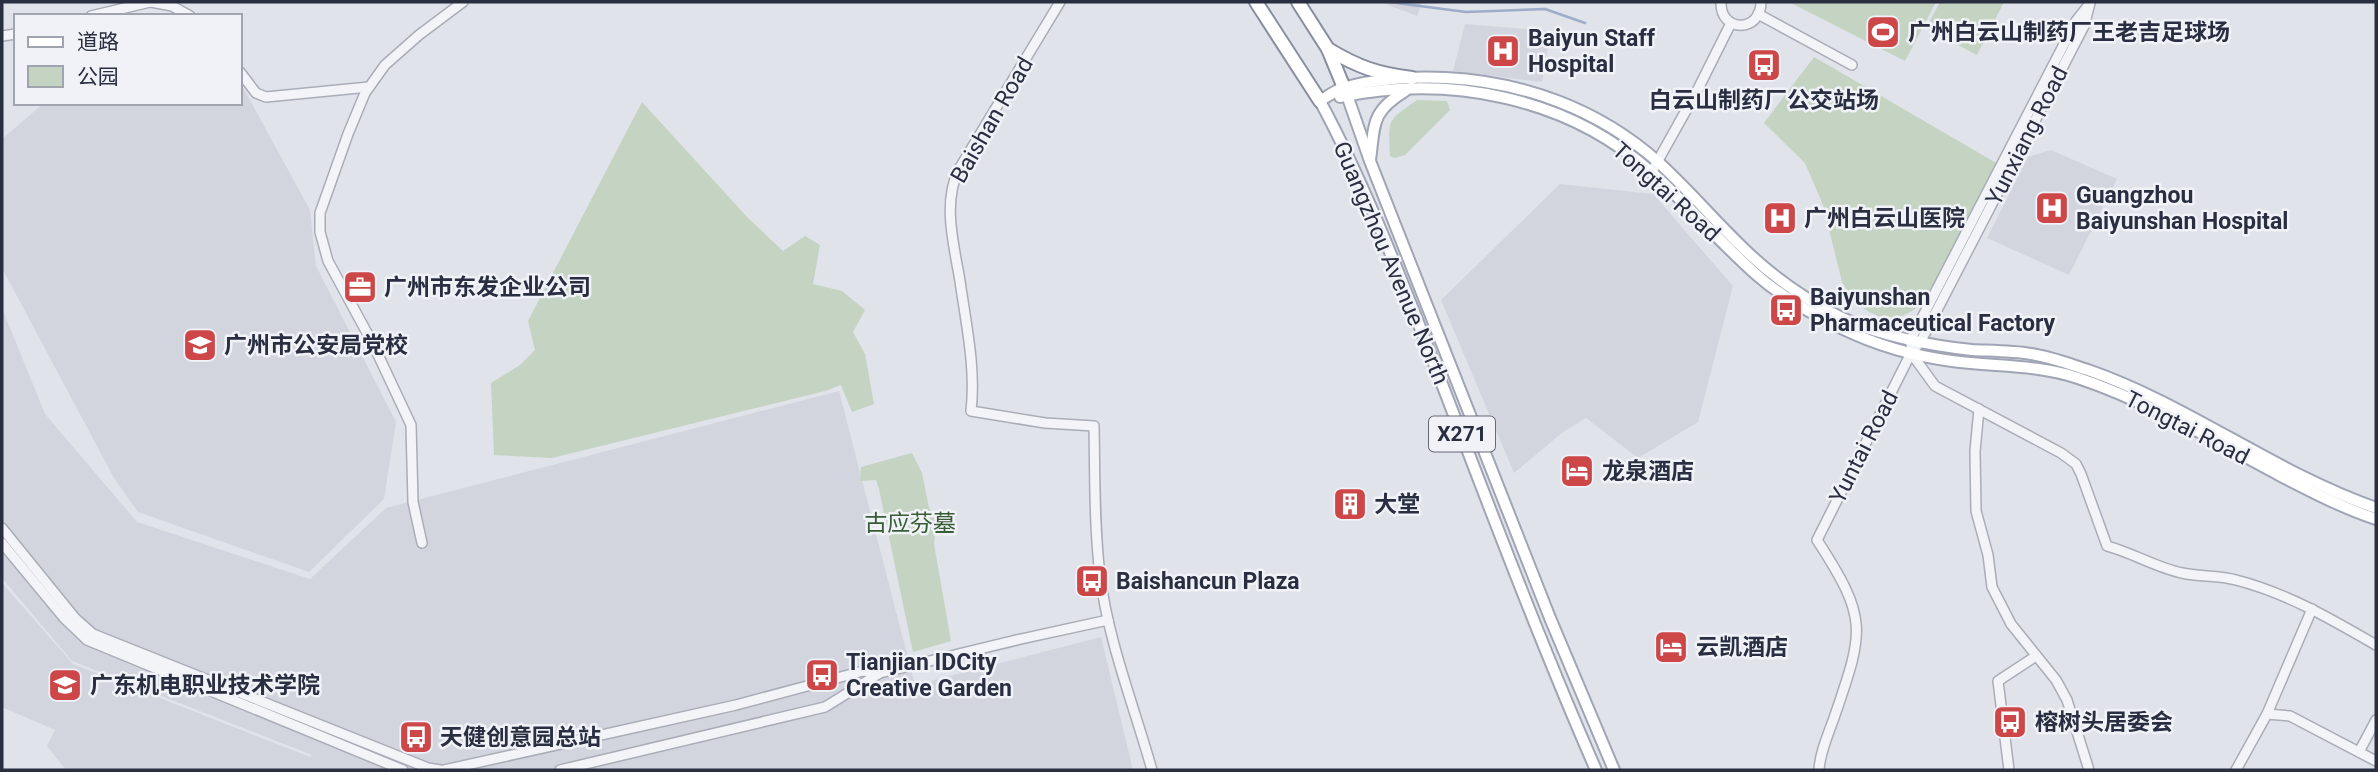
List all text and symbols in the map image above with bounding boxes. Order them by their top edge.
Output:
sports icon: 广州白云山制药厂王老吉足球场 [1864,13,1902,51]
legend [14,14,242,105]
place label: 广州白云山制药厂王老吉足球场 [1908,19,2230,46]
place label: Baiyun Staff Hospital [1528,25,1656,78]
text: 道路 [77,30,119,54]
hospital icon: Baiyun Staff Hospital [1484,32,1522,70]
bus stop icon: 白云山制药厂公交站场 [1745,46,1783,84]
street label: Baishan Road [945,52,1039,188]
street label: Yunxiang Road [1980,62,2074,210]
text: 公园 [77,65,119,89]
place label: 白云山制药厂公交站场 [1649,87,1879,114]
street label: Tongtai Road [1607,137,1725,247]
street label: Guangzhou Avenue North [1328,138,1454,388]
place label: Guangzhou Baiyunshan Hospital [2076,182,2288,235]
hospital icon: Guangzhou Baiyunshan Hospital [2033,189,2071,227]
hospital icon: 广州白云山医院 [1761,199,1799,237]
place label: 广州白云山医院 [1804,205,1965,232]
office icon: 广州市东发企业公司 [341,268,379,306]
place label: 广州市东发企业公司 [384,274,591,301]
place label: Baiyunshan Pharmaceutical Factory [1810,284,2056,337]
bus stop icon: Baiyunshan Pharmaceutical Factory [1767,291,1805,329]
school or university icon: 广州市公安局党校 [181,326,219,364]
place label: 广州市公安局党校 [224,332,408,359]
street label: Tongtai Road [2121,385,2253,471]
street label: Yuntai Road [1824,386,1904,508]
road number: X271 [1429,416,1495,452]
hotel icon: 龙泉酒店 [1558,452,1596,490]
place label: 龙泉酒店 [1602,458,1694,485]
building icon: 大堂 [1331,485,1369,523]
place label: 大堂 [1374,491,1420,518]
park label: 古应芬墓 [864,510,956,537]
bus stop icon: Baishancun Plaza [1073,562,1111,600]
place label: Baishancun Plaza [1116,568,1300,595]
hotel icon: 云凯酒店 [1652,628,1690,666]
place label: 云凯酒店 [1696,634,1788,661]
place label: Tianjian IDCity Creative Garden [846,649,1012,702]
bus stop icon: Tianjian IDCity Creative Garden [803,656,841,694]
school or university icon: 广东机电职业技术学院 [46,666,84,704]
place label: 广东机电职业技术学院 [90,672,320,699]
bus stop icon: 榕树头居委会 [1991,703,2029,741]
place label: 榕树头居委会 [2035,709,2173,736]
bus stop icon: 天健创意园总站 [397,718,435,756]
place label: 天健创意园总站 [440,724,601,751]

